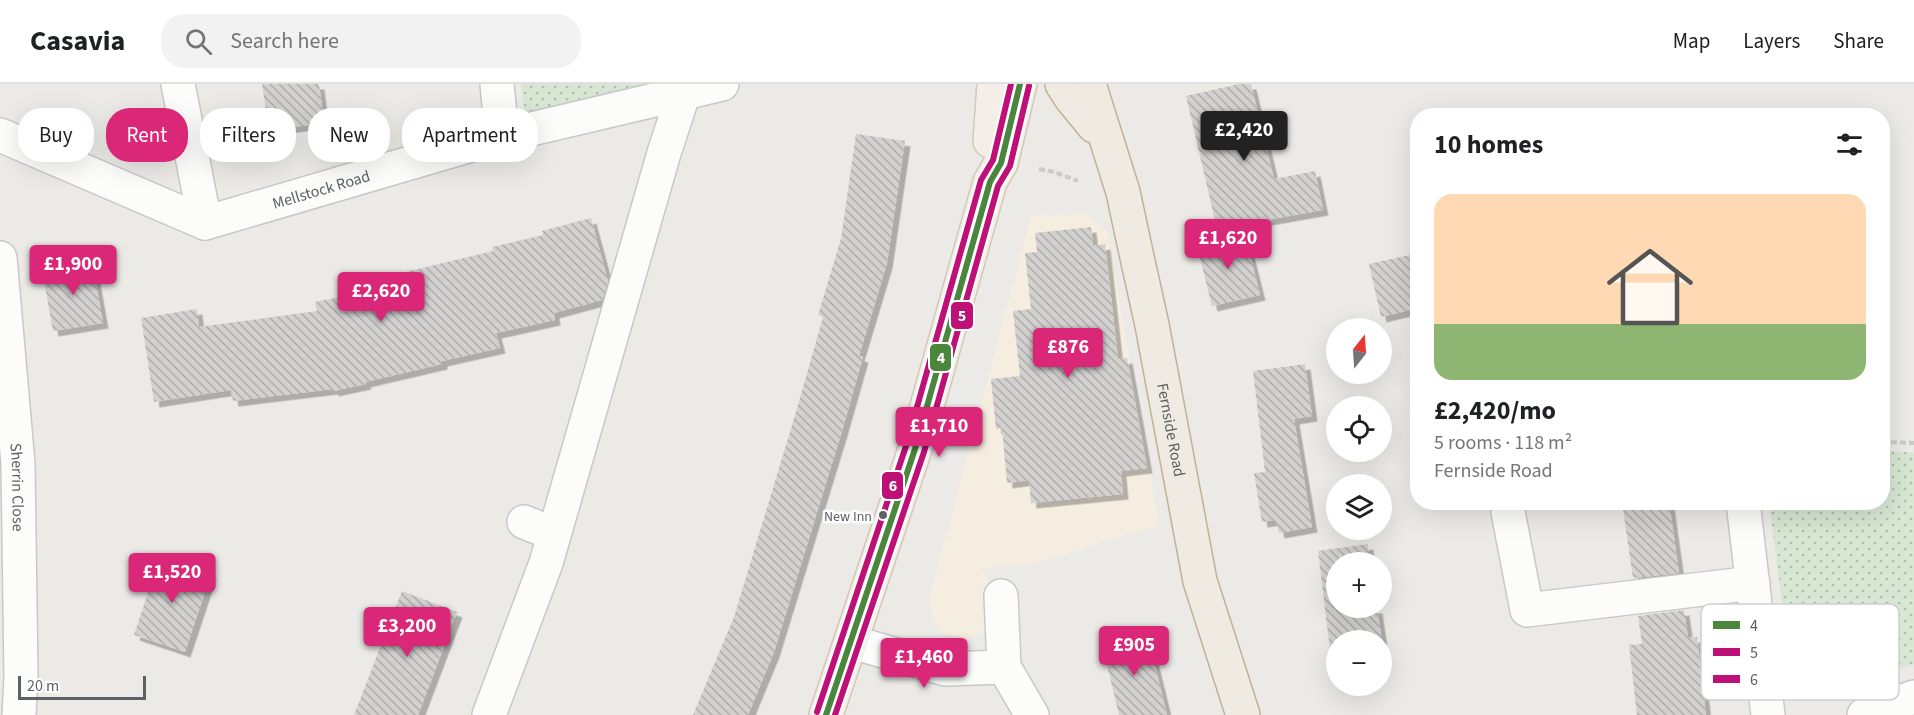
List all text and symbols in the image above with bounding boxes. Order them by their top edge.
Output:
search box [161,14,581,68]
text: Casavia [30,21,125,61]
icon: search [182,25,215,58]
text: Search here [230,25,339,57]
text: Map [1673,26,1710,56]
text: Layers [1743,26,1800,56]
text: Share [1833,26,1884,56]
chip: Buy [18,108,94,162]
chip: Rent [106,108,188,162]
chip: Filters [200,108,296,162]
chip: New [308,108,390,162]
chip: Apartment [402,108,538,162]
pin: £2,420 [1195,111,1293,162]
text: £2,420 [1215,116,1273,144]
text: 10 homes [1434,126,1543,163]
icon: filters [1833,128,1866,161]
street label: Mellstock Road [270,165,373,215]
pin: £1,620 [1179,219,1277,270]
text: £1,620 [1199,224,1257,252]
icon: home [1596,233,1704,341]
pin: £1,900 [24,245,122,296]
text: £1,900 [44,250,102,278]
pin: £2,620 [332,272,430,323]
text: £2,620 [352,277,410,305]
line badge: 5 [950,301,974,330]
text: 5 [958,305,966,327]
north arrow [1326,318,1392,384]
map controls [1326,318,1392,696]
pin: £876 [1032,328,1104,379]
text: £876 [1047,333,1089,361]
line badge: 4 [929,343,952,372]
text: 4 [937,347,946,369]
street label: Fernside Road [1151,381,1190,479]
text: £2,420/mo [1434,392,1556,429]
button: locate [1326,396,1392,462]
pin: £1,710 [890,407,988,458]
text: £1,710 [910,412,968,440]
text: 5 rooms · 118 m² [1434,429,1572,457]
street label: Sherrin Close [4,442,29,532]
text: Fernside Road [1434,457,1553,485]
line badge: 6 [881,471,904,500]
button: layers [1326,474,1392,540]
text: 6 [889,475,897,497]
place label: New Inn [824,507,872,527]
marker: New Inn [877,509,889,521]
button: + [1326,552,1392,618]
pin: £1,520 [123,553,221,604]
text: £1,520 [143,558,201,586]
legend [1701,604,1899,700]
pin: £3,200 [358,607,456,658]
text: £3,200 [378,612,436,640]
text: 4 [1750,615,1758,637]
pin: £905 [1098,626,1170,677]
button: − [1326,630,1392,696]
text: £905 [1113,631,1155,659]
pin: £1,460 [875,638,973,689]
text: 5 [1750,642,1758,664]
text: £1,460 [895,643,953,671]
text: 6 [1750,669,1758,691]
scale bar [18,673,146,700]
text: 20 m [27,675,59,697]

